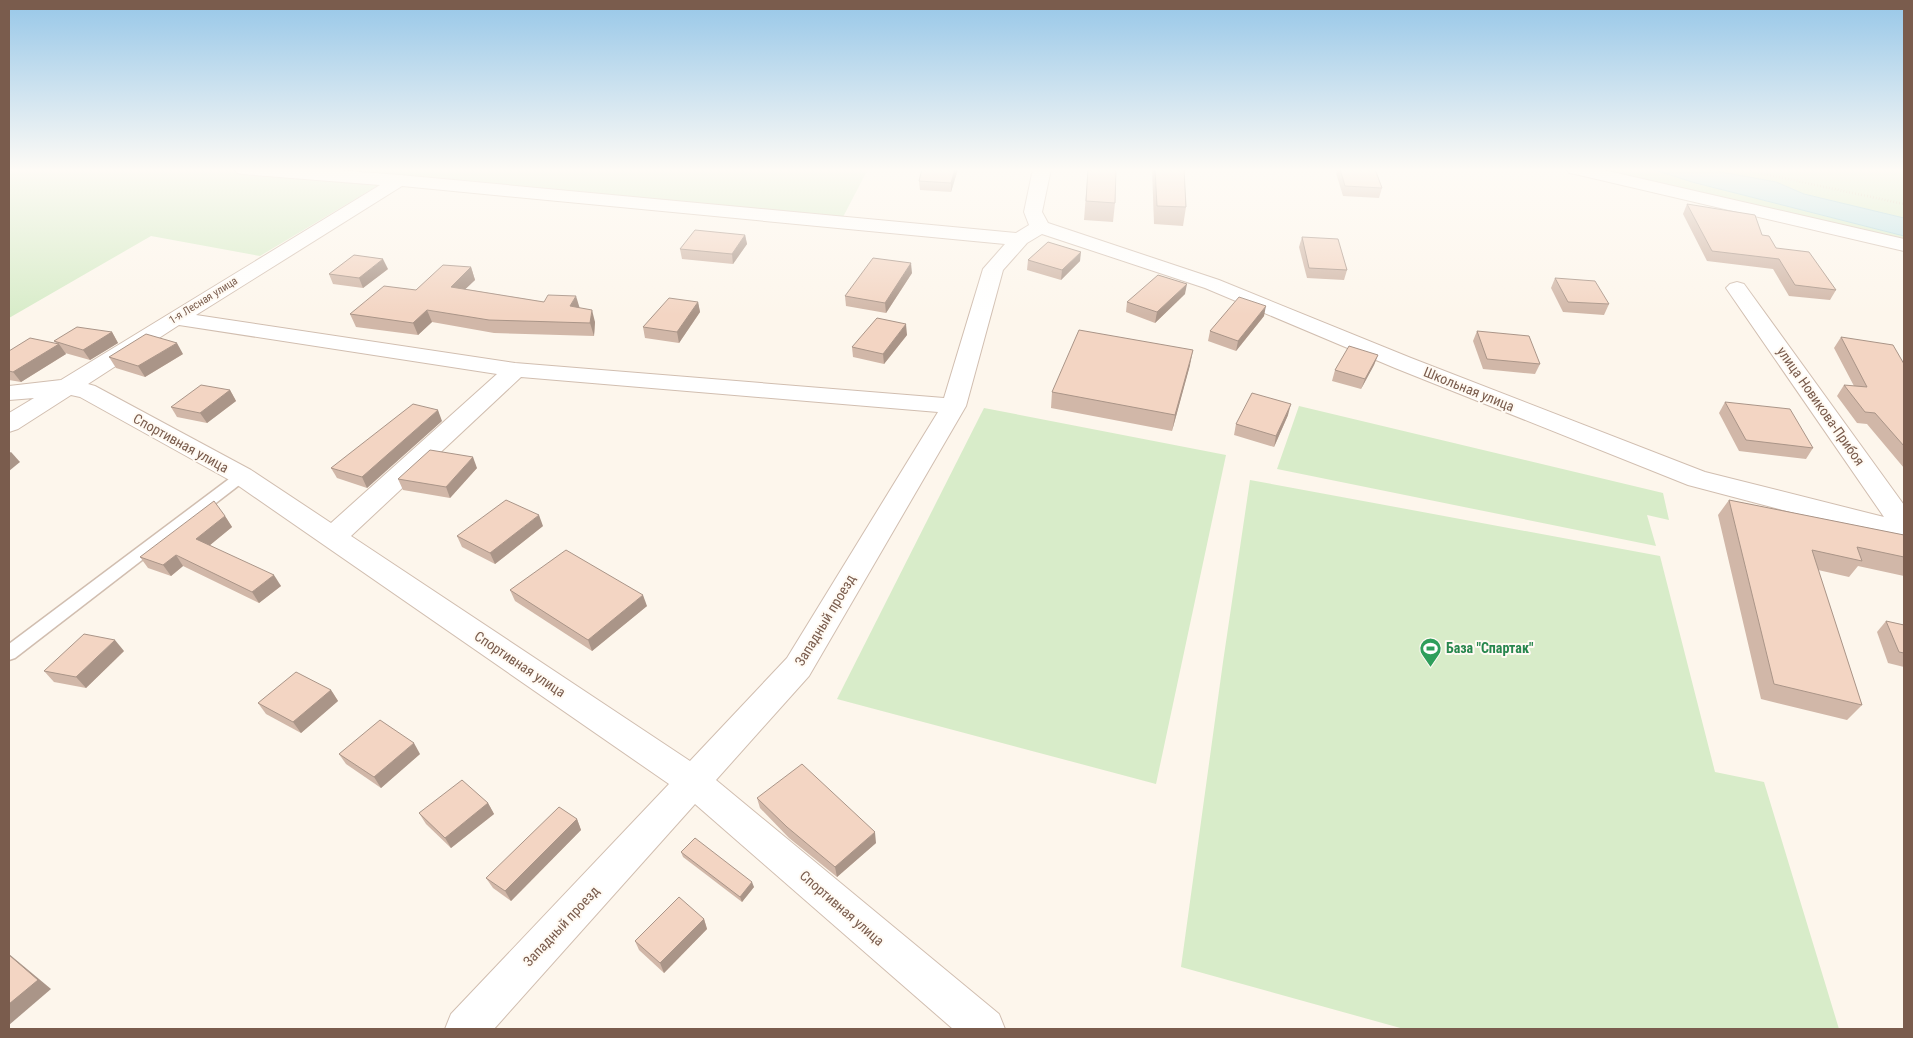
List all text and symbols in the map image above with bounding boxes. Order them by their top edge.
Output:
street label: 1-я Лесная улица [167,274,240,327]
street label: улица Новикова-Прибоя [1774,344,1868,468]
street label: Школьная улица [1421,364,1517,414]
street label: Спортивная улица [131,410,231,476]
street label: Западный проезд [791,571,859,669]
street label: Спортивная улица [471,628,569,700]
sports icon: База "Спартак" [1418,636,1442,667]
place label: База "Спартак" [1446,640,1534,656]
street label: Спортивная улица [797,867,887,949]
street label: Западный проезд [520,882,603,969]

